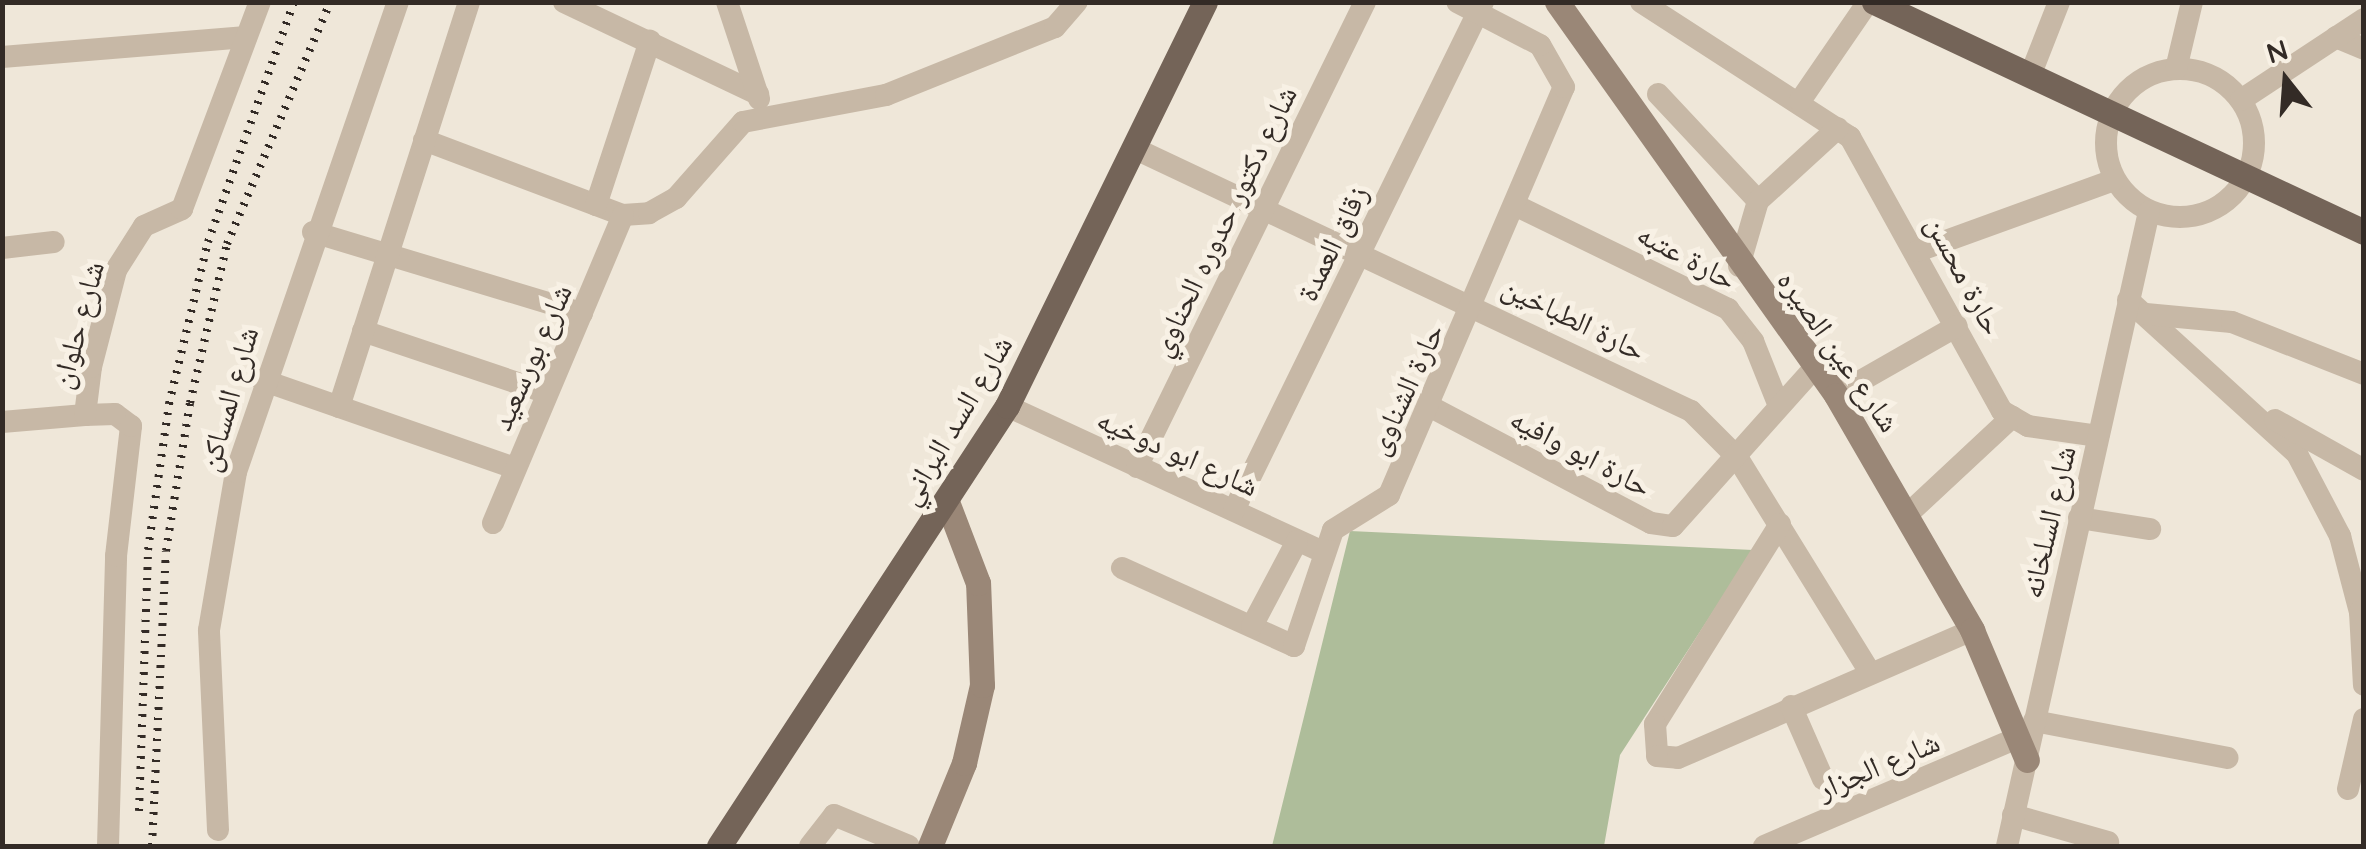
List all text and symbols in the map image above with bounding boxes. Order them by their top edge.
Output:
north arrow [2236,30,2336,130]
text: N [2262,31,2292,71]
street label: شارع دكتور حدوره الحناوي [1142,80,1304,362]
street label: زقاق العمدة [1289,179,1375,307]
street label: حارة محسن [1919,209,2011,341]
street label: حارة عتبه [1631,215,1743,297]
street label: شارع حلوان [43,257,111,393]
street label: شارع عين الصيره [1770,263,1908,439]
street label: حارة الطباخين [1497,268,1651,368]
street label: شارع بورسعيد [483,278,579,436]
street label: حارة الشناوى [1359,317,1451,461]
street label: شارع المساكن [190,323,266,475]
street label: شارع السد البراني [890,329,1020,511]
street label: شارع ابو دوخيه [1092,400,1264,504]
street label: حارة ابو وافيه [1504,400,1658,504]
street label: شارع السلخانه [2013,442,2083,602]
street label: شارع الجزار [1811,723,1945,807]

